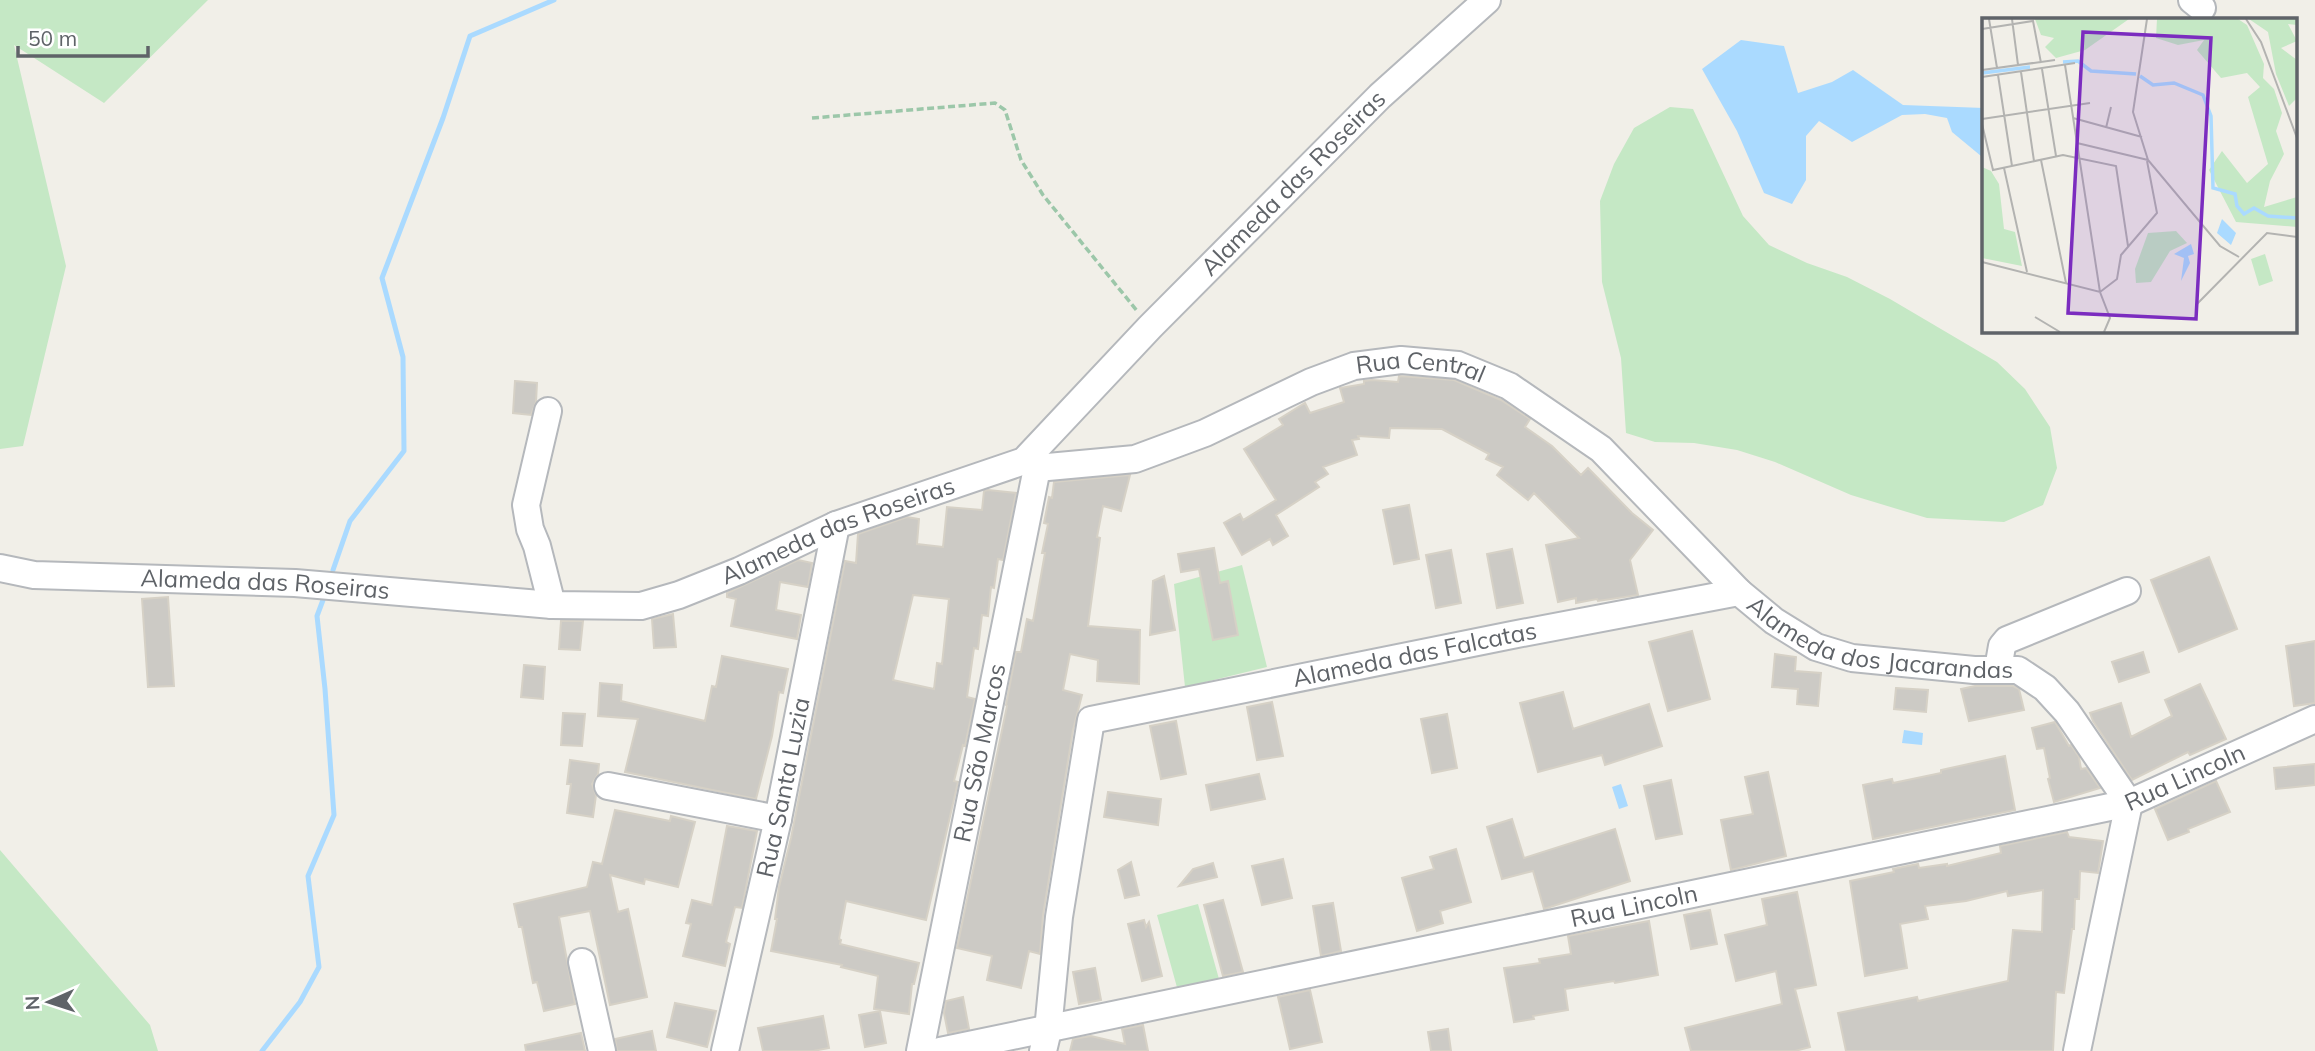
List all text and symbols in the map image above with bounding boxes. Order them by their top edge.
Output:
scale bar [18,14,147,58]
inset map [1982,18,2298,332]
text: 50 m [28,25,77,51]
street label: Alameda das Roseiras [1194,83,1391,281]
street label: Rua Central [1354,344,1490,389]
street label: Alameda das Roseiras [717,470,958,591]
street label: Alameda das Roseiras [140,562,391,605]
street label: Alameda dos Jacarandas [1741,589,2013,684]
street label: Alameda das Falcatas [1290,615,1539,693]
street label: Rua São Marcos [946,661,1011,845]
street label: Rua Santa Luzia [749,695,816,880]
street label: Rua Lincoln [2120,737,2250,817]
street label: Rua Lincoln [1568,877,1700,933]
north arrow [14,967,84,1037]
text: N [20,995,44,1011]

